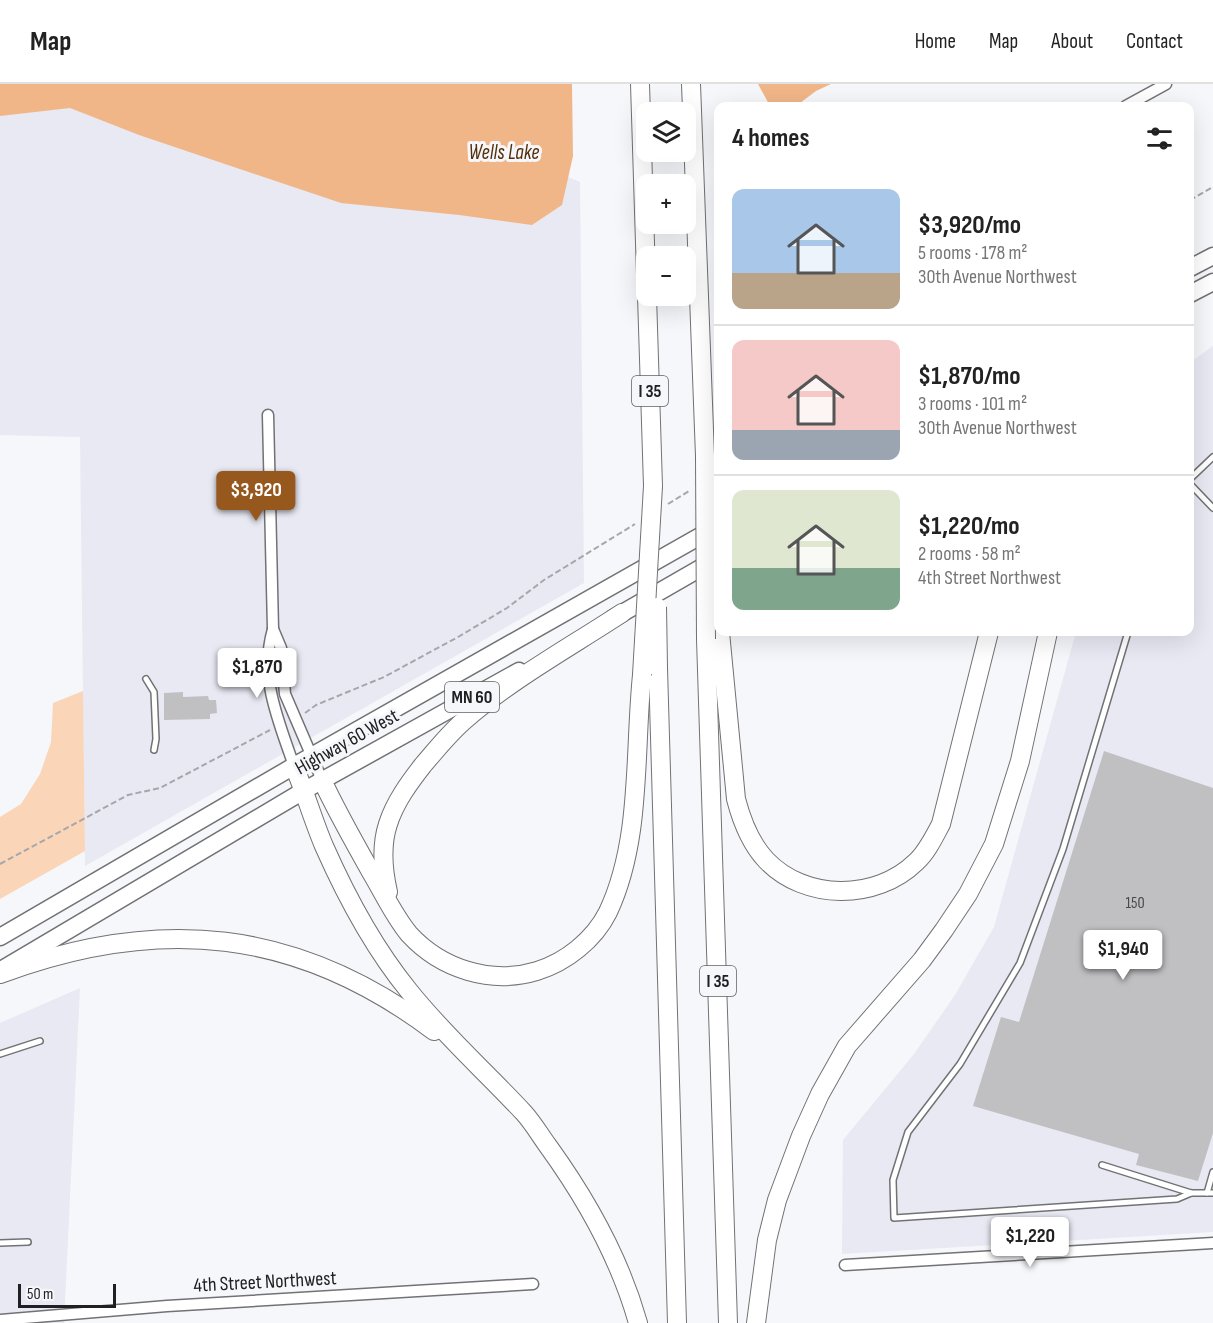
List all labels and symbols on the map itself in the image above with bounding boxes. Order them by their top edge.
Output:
water label: Wells Lake [468,140,540,165]
road number: I 35 [632,376,668,406]
pin: $3,920 [207,471,305,522]
pin: $1,870 [208,648,306,699]
road number: MN 60 [445,682,499,712]
street label: Highway 60 West [291,704,403,780]
house number: 150 [1125,894,1145,913]
pin: $1,940 [1074,930,1172,981]
road number: I 35 [700,966,736,996]
pin: $1,220 [981,1217,1079,1268]
street label: 4th Street Northwest [193,1266,337,1298]
scale bar [18,1281,116,1308]

